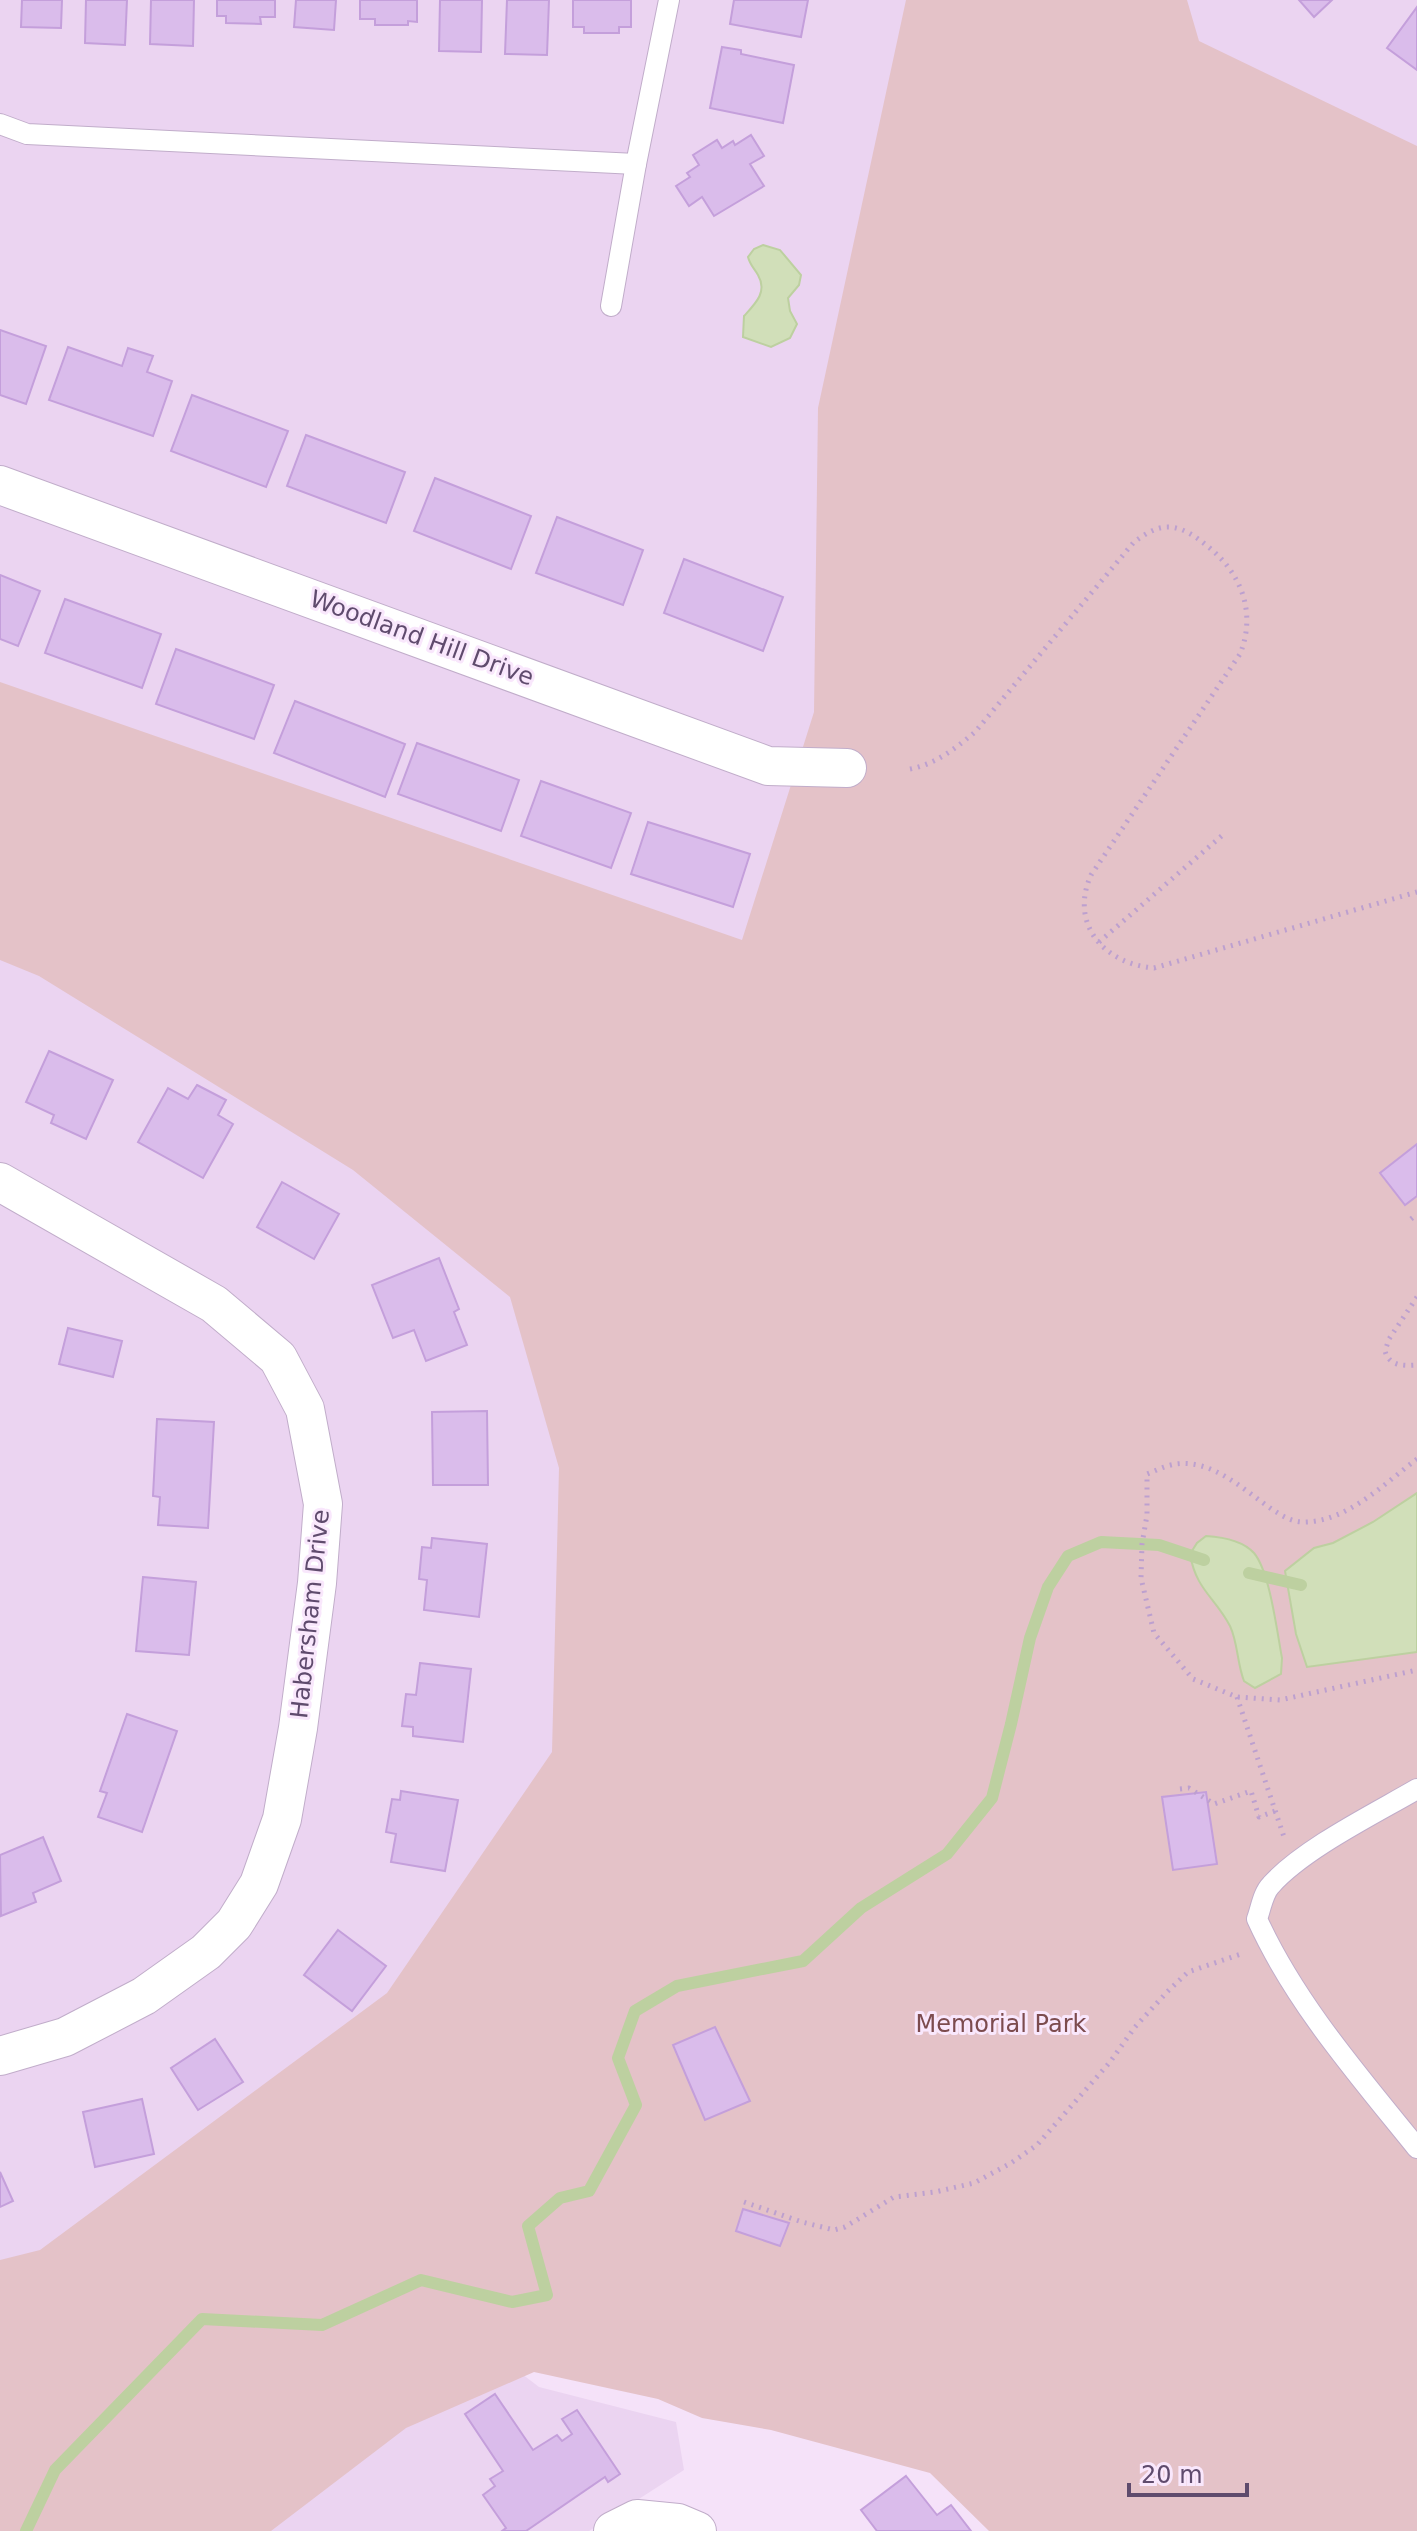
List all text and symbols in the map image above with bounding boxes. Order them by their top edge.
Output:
street label: Woodland Hill Drive [306,584,538,692]
street label: Habersham Drive [285,1508,335,1720]
park label: Memorial Park [916,2010,1087,2038]
scale bar [1129,2447,1247,2497]
text: 20 m [1141,2461,1203,2489]

